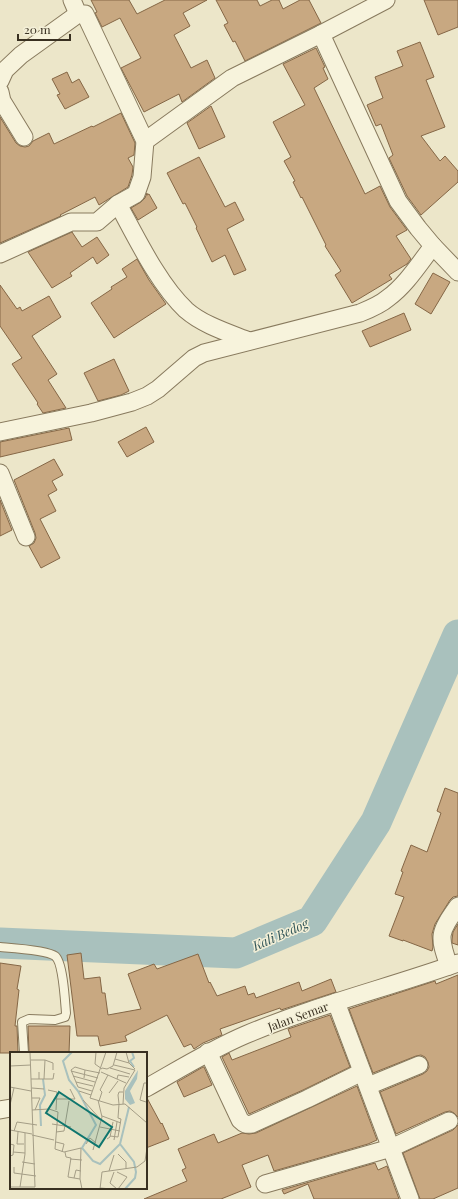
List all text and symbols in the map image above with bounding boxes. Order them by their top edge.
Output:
scale bar [18,16,70,42]
text: 20 m [24,21,51,37]
water label: Kali Bedog [249,914,312,954]
street label: Jalan Semar [264,997,331,1035]
inset map [10,1052,147,1189]

